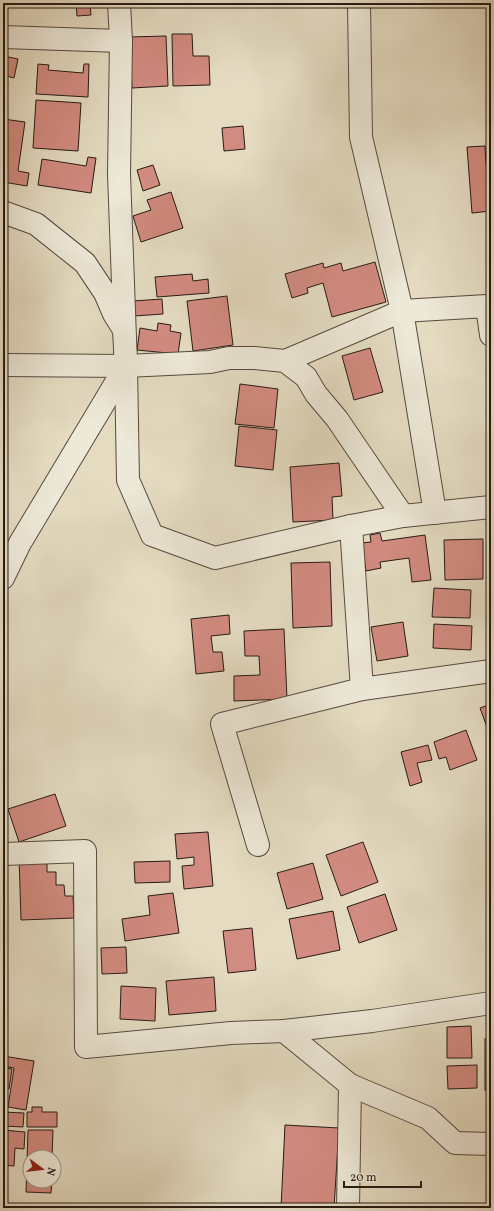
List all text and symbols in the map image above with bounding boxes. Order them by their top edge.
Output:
north arrow [22,1149,62,1189]
scale bar [344,1163,421,1189]
text: N [42,1165,58,1177]
text: 20 m [350,1170,377,1186]

